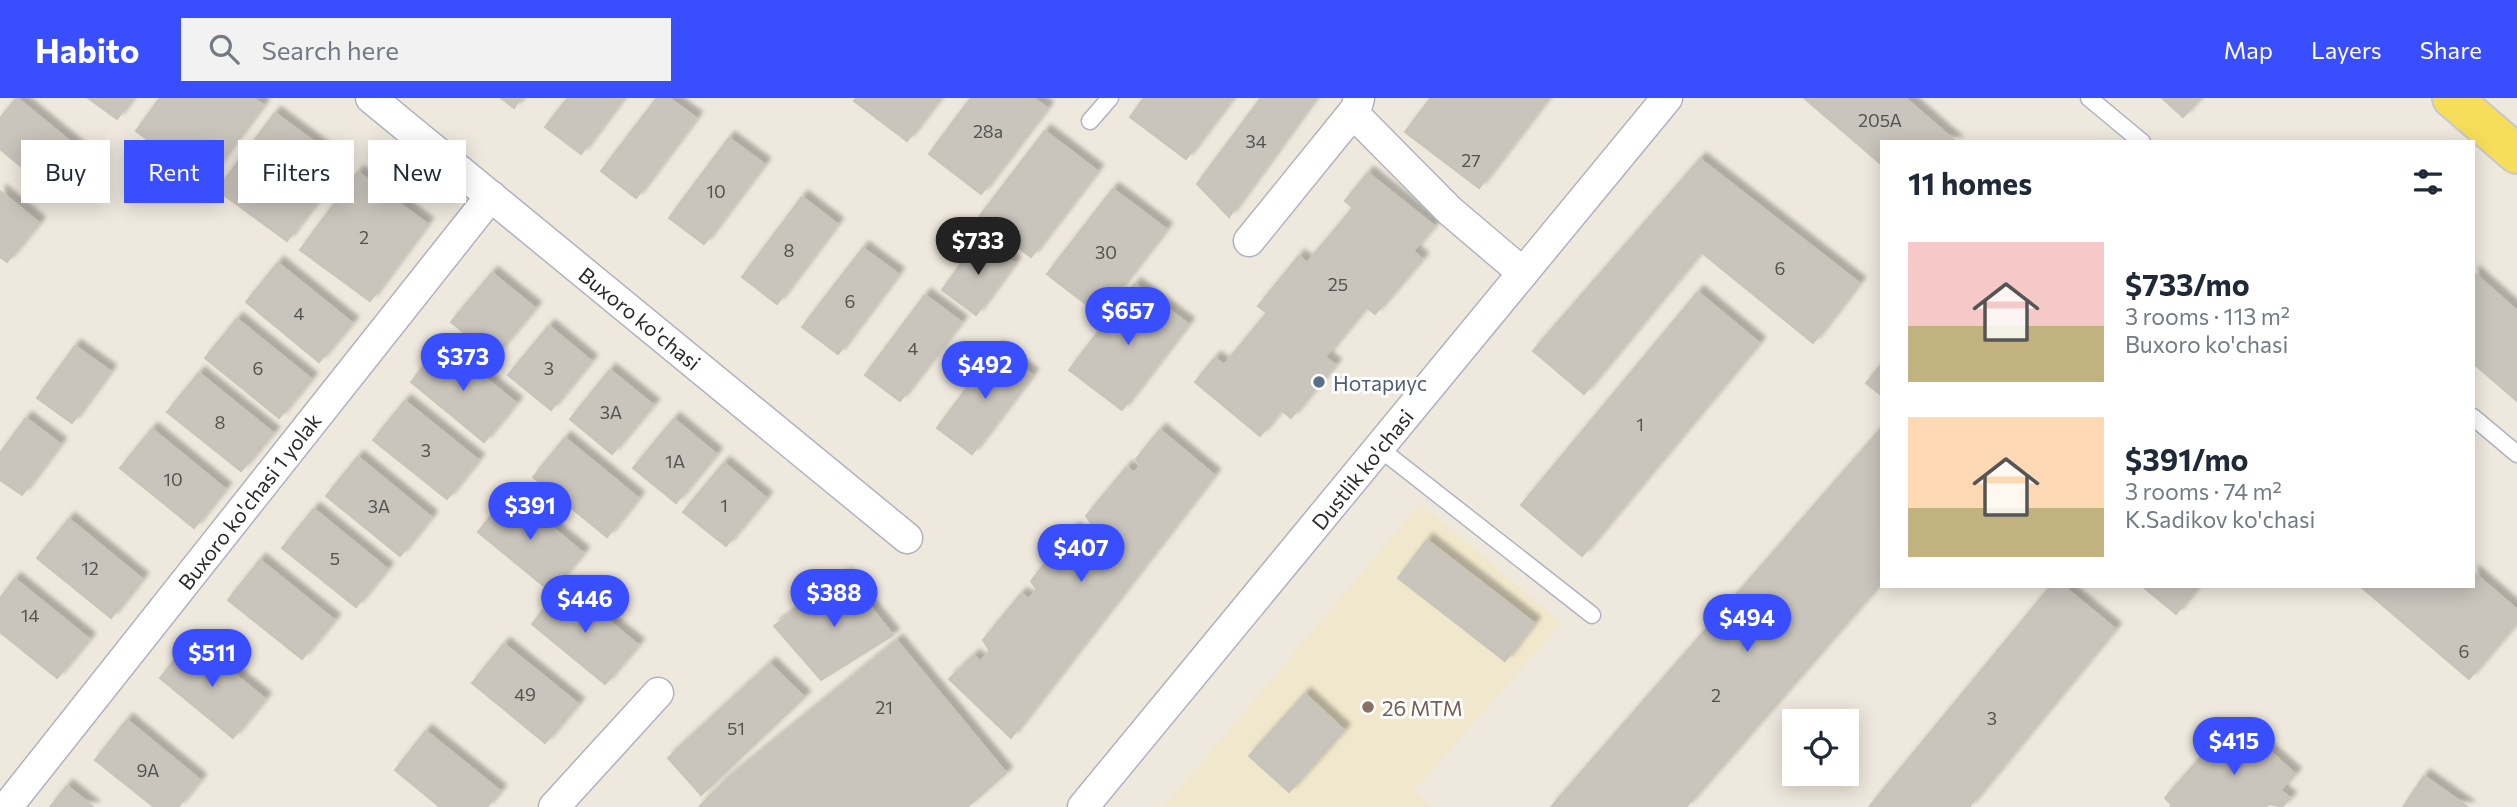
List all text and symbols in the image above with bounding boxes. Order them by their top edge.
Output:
search box [181,18,671,81]
text: Habito [35,29,139,70]
icon: search [205,30,243,68]
text: Search here [261,34,399,65]
text: Map [2224,35,2273,64]
text: Layers [2311,35,2382,64]
text: Share [2420,35,2482,64]
house number: 205A [1858,109,1902,131]
house number: 28а [973,120,1003,142]
house number: 34 [1245,130,1267,152]
chip: Buy [21,140,110,203]
chip: Rent [124,140,224,203]
chip: Filters [238,140,354,203]
chip: New [368,140,466,203]
house number: 27 [1461,149,1481,171]
icon: filters [2409,163,2447,201]
text: 11 homes [1908,164,2032,201]
house number: 10 [706,180,726,202]
pin: $733 [937,218,1019,277]
house number: 2 [359,226,369,248]
text: $733 [952,226,1004,254]
house number: 8 [784,239,795,261]
house number: 30 [1095,241,1117,263]
house number: 6 [1775,257,1785,279]
street label: Buxoro ko'chasi [574,261,706,375]
text: $733/mo [2125,265,2250,302]
icon: home [1964,270,2048,354]
house number: 25 [1328,273,1348,295]
pin: $657 [1087,288,1169,347]
house number: 6 [845,290,855,312]
text: $657 [1101,296,1155,324]
house number: 4 [294,302,305,324]
text: 3 rooms · 113 m² [2125,302,2290,330]
text: Buxoro ko'chasi [2125,330,2288,358]
pin: $373 [422,334,504,393]
house number: 4 [908,337,919,359]
text: $373 [437,342,489,370]
pin: $492 [944,342,1026,401]
text: $492 [958,350,1012,378]
house number: 6 [253,357,263,379]
house number: 3 [544,357,554,379]
place label: Нотариус [1333,370,1427,395]
marker: Нотариус [1311,374,1327,390]
house number: 3A [600,401,622,423]
street label: Dustlik ko'chasi [1306,404,1418,534]
street label: Buxoro ko'chasi 1 yolak [172,408,326,594]
house number: 8 [215,411,226,433]
house number: 1 [1636,413,1644,435]
house number: 3 [421,439,431,461]
text: $391/mo [2125,440,2249,477]
icon: home [1964,445,2048,529]
house number: 1A [665,450,685,472]
house number: 10 [163,468,183,490]
text: 3 rooms · 74 m² [2125,477,2282,505]
pin: $391 [489,482,571,542]
text: $391 [504,491,556,519]
house number: 1 [720,494,728,516]
house number: 3A [368,495,390,517]
text: K.Sadikov ko'chasi [2125,505,2315,533]
pin: $407 [1040,524,1122,584]
text: $407 [1053,533,1109,561]
house number: 5 [330,547,340,569]
house number: 12 [81,557,99,579]
pin: $388 [793,570,875,629]
pin: $446 [544,575,626,635]
text: $388 [806,578,862,606]
text: $446 [557,584,613,612]
pin: $494 [1706,594,1788,654]
text: $494 [1719,603,1775,631]
house number: 14 [21,604,39,626]
pin: $511 [171,630,253,689]
text: $511 [188,638,236,666]
house number: 6 [2459,640,2469,662]
house number: 49 [514,683,536,705]
house number: 2 [1711,684,1721,706]
place label: 26 MTM [1382,695,1463,720]
house number: 21 [875,696,893,718]
marker: 26 MTM [1360,699,1376,715]
house number: 3 [1987,707,1997,729]
map controls [1782,709,1859,786]
button: locate [1782,709,1859,786]
house number: 51 [727,717,745,739]
pin: $415 [2193,718,2275,777]
text: $415 [2209,726,2259,754]
house number: 9A [137,759,159,781]

